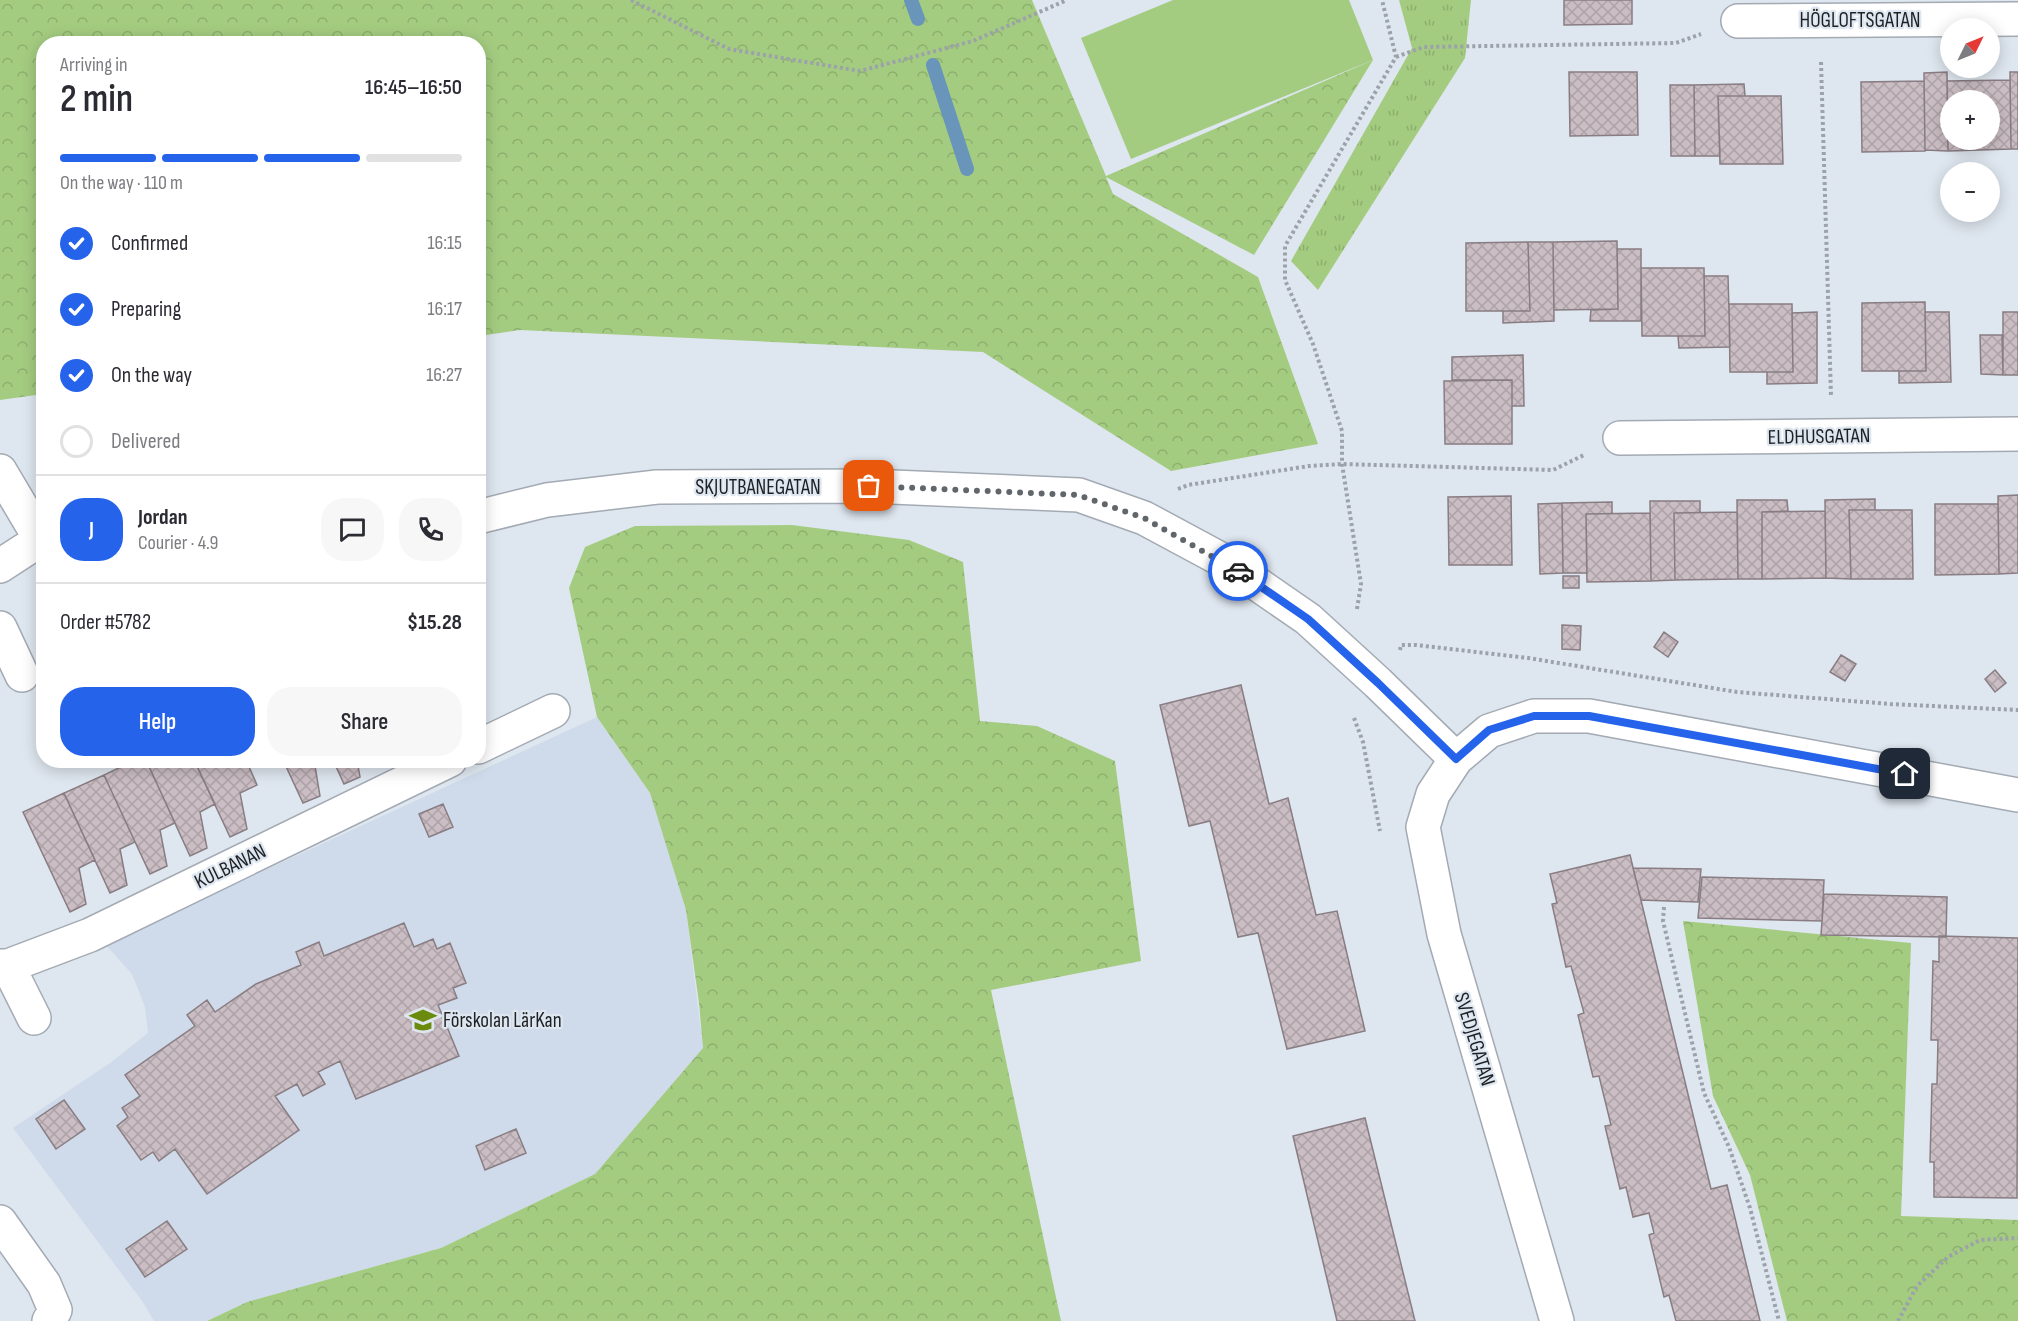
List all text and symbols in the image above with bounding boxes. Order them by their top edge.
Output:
street label: HÖGLOFTSGATAN [1800,8,1920,33]
north arrow [1940,18,2000,78]
map controls [1940,18,2000,222]
text: Arriving in [60,53,128,77]
text: 16:45–16:50 [365,74,462,101]
text: 2 min [60,76,133,123]
button: + [1940,90,2000,150]
button: − [1940,162,2000,222]
text: On the way · 110 m [60,171,183,195]
icon: check [60,227,93,260]
text: Confirmed [111,230,188,257]
text: 16:15 [427,231,462,255]
icon: check [60,293,93,326]
text: Preparing [111,296,181,323]
text: 16:17 [428,297,462,321]
icon: check [60,359,93,392]
text: On the way [111,362,192,389]
text: 16:27 [426,363,462,387]
street label: ELDHUSGATAN [1767,423,1871,450]
text: Delivered [111,428,180,455]
pin [843,460,894,511]
icon: bag [852,469,885,502]
street label: SKJUTBANEGATAN [695,475,821,500]
button: chat [321,498,384,561]
button: phone [399,498,462,561]
text: Jordan [138,504,187,531]
text: J [89,516,94,543]
text: Courier · 4.9 [138,531,218,555]
courier [1208,541,1268,601]
icon: car [1222,555,1255,588]
text: Order #5782 [60,609,151,636]
text: $15.28 [407,609,462,636]
button: Help [60,687,255,756]
button: Share [267,687,462,756]
pin [1879,748,1930,799]
icon: home [1888,757,1921,790]
street label: KULBANAN [190,838,270,894]
street label: SVEDJEGATAN [1449,990,1501,1089]
school or university icon: Förskolan LärKan [408,1005,438,1035]
place label: Förskolan LärKan [443,1008,562,1033]

